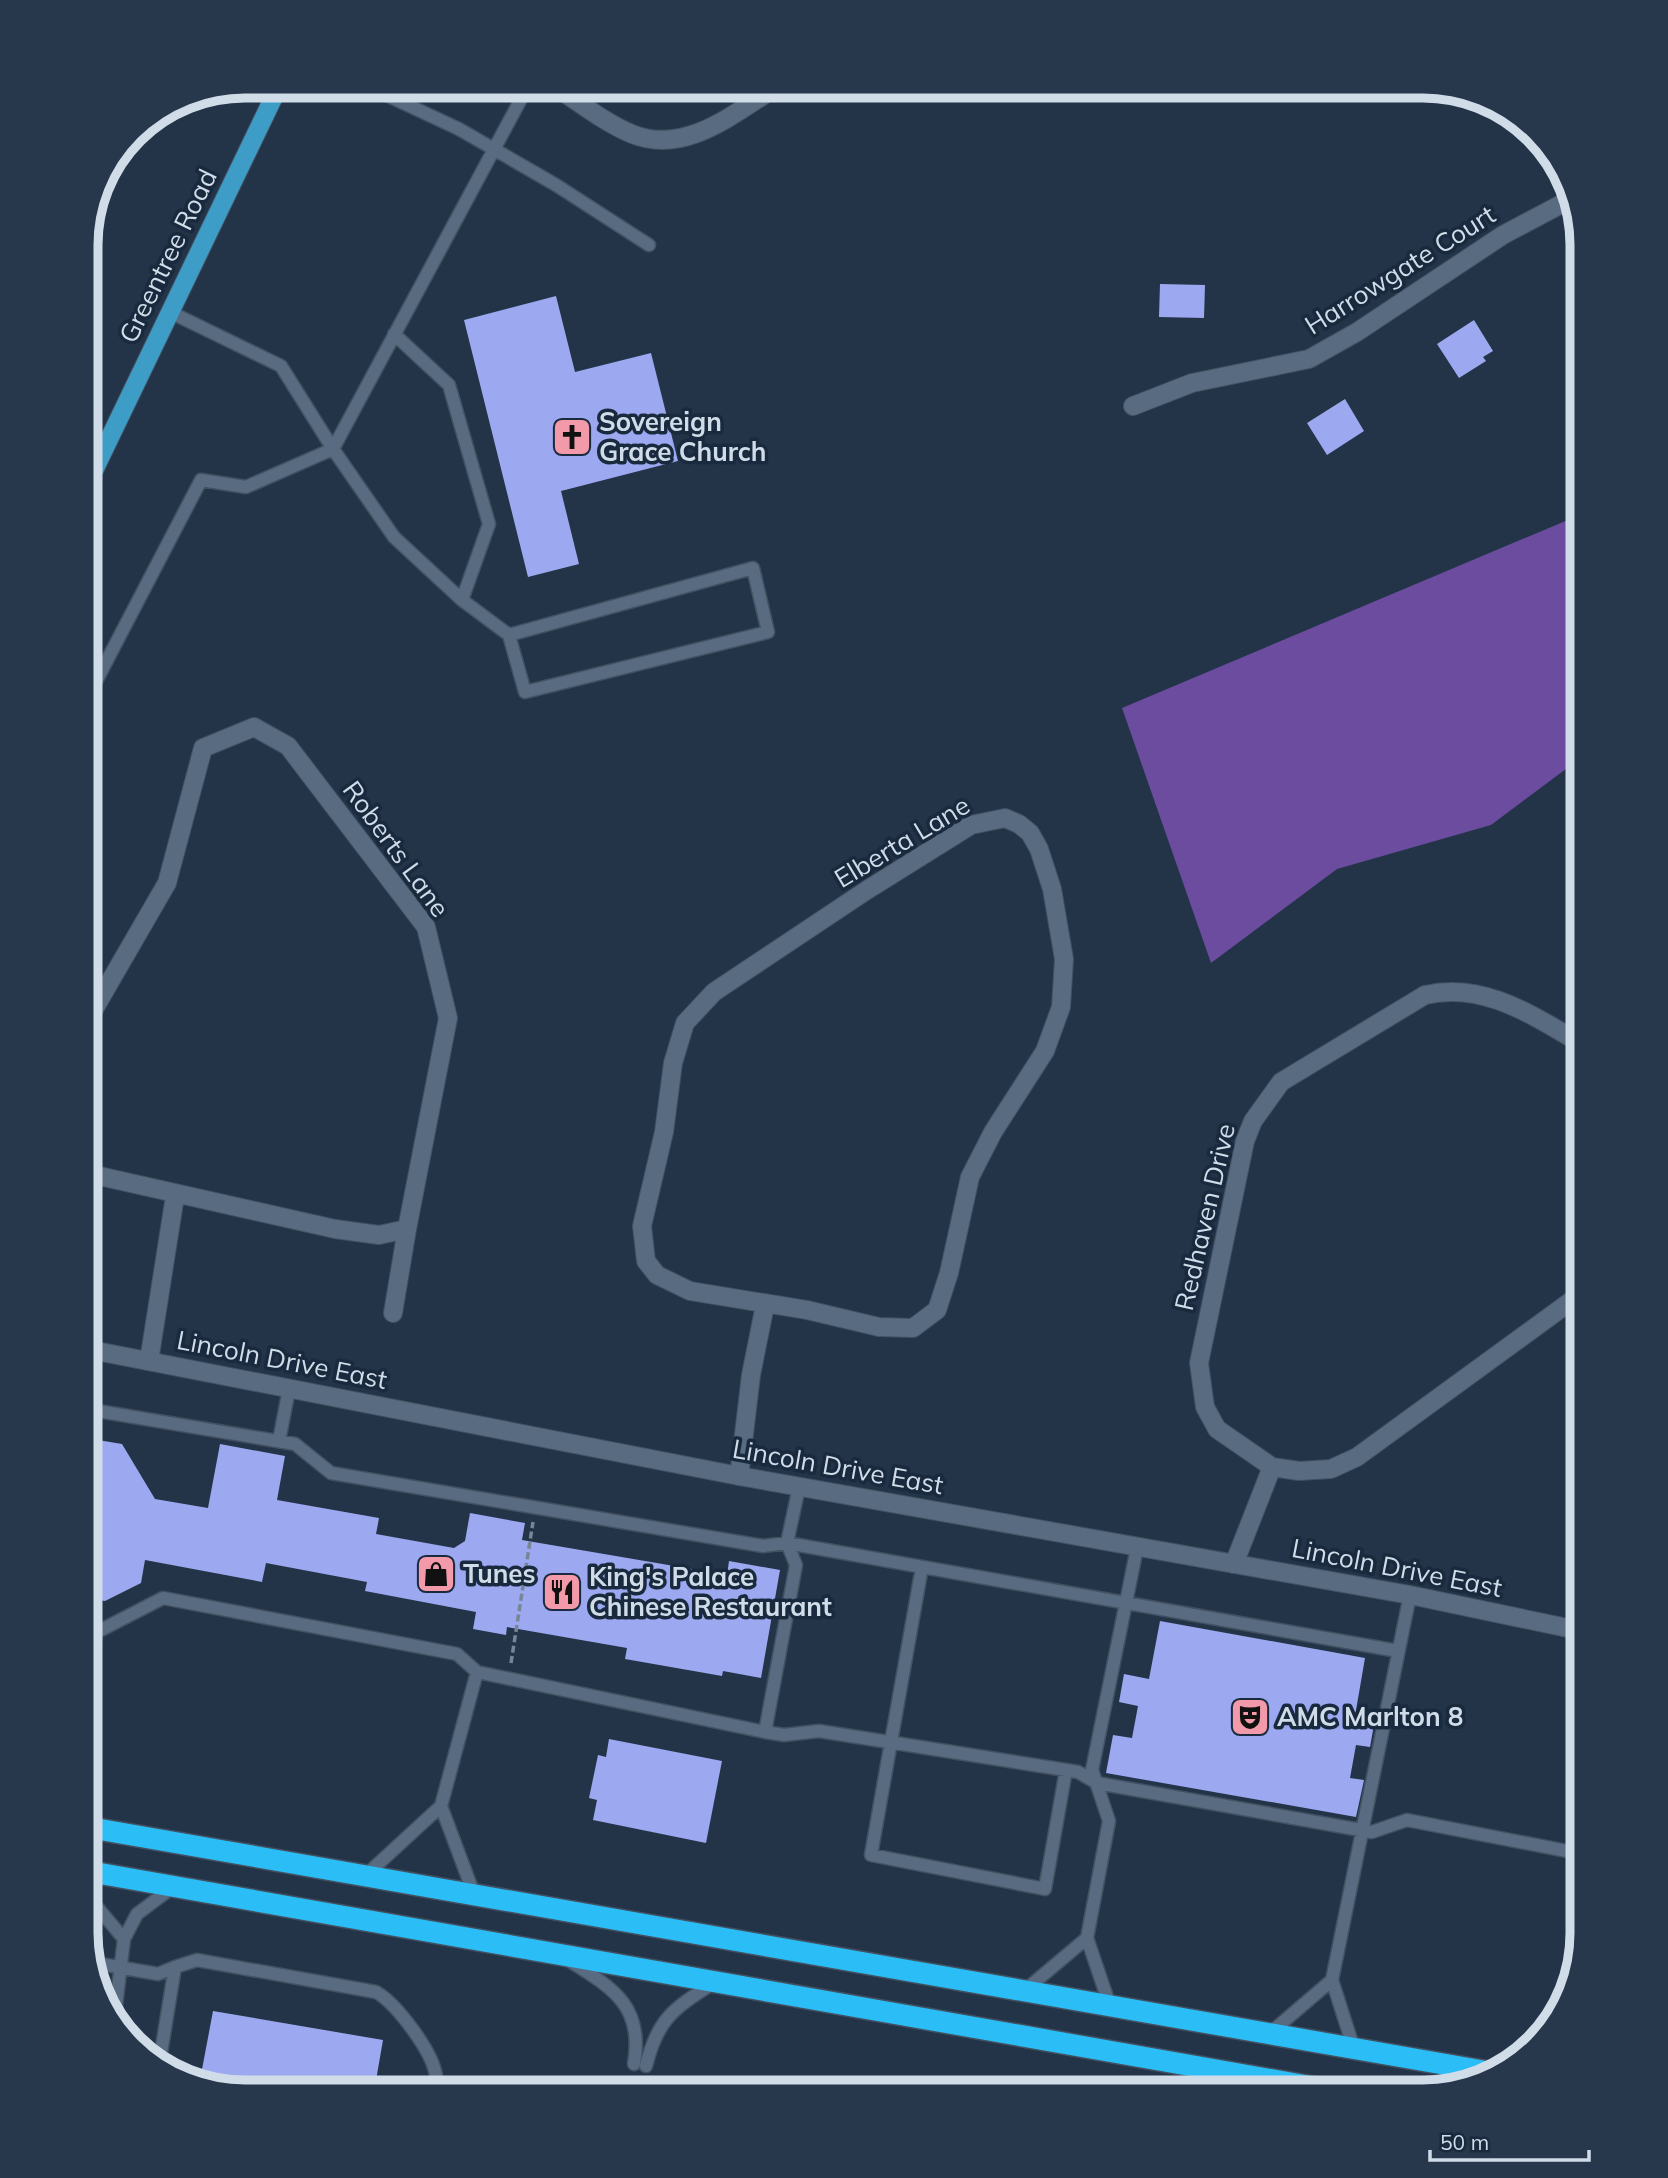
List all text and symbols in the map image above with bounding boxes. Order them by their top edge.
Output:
street label: Greentree Road [111,164,224,348]
street label: Harrowgate Court [1298,198,1501,341]
place label: Sovereign Grace Church [599,405,766,468]
church icon: Sovereign Grace Church [551,416,593,458]
street label: Roberts Lane [336,774,457,923]
street label: Elberta Lane [828,788,975,895]
street label: Redhaven Drive [1167,1120,1242,1314]
street label: Lincoln Drive East [174,1323,390,1396]
street label: Lincoln Drive East [730,1432,946,1501]
street label: Lincoln Drive East [1289,1531,1505,1604]
shop icon: Tunes [415,1553,457,1595]
place label: Tunes [463,1557,536,1590]
place label: King's Palace Chinese Restaurant [589,1560,832,1623]
restaurant icon: King's Palace Chinese Restaurant [541,1571,583,1613]
theatre icon: AMC Marlton 8 [1229,1696,1271,1738]
place label: AMC Marlton 8 [1277,1700,1463,1733]
scale bar [1430,2118,1589,2162]
text: 50 m [1440,2129,1489,2155]

